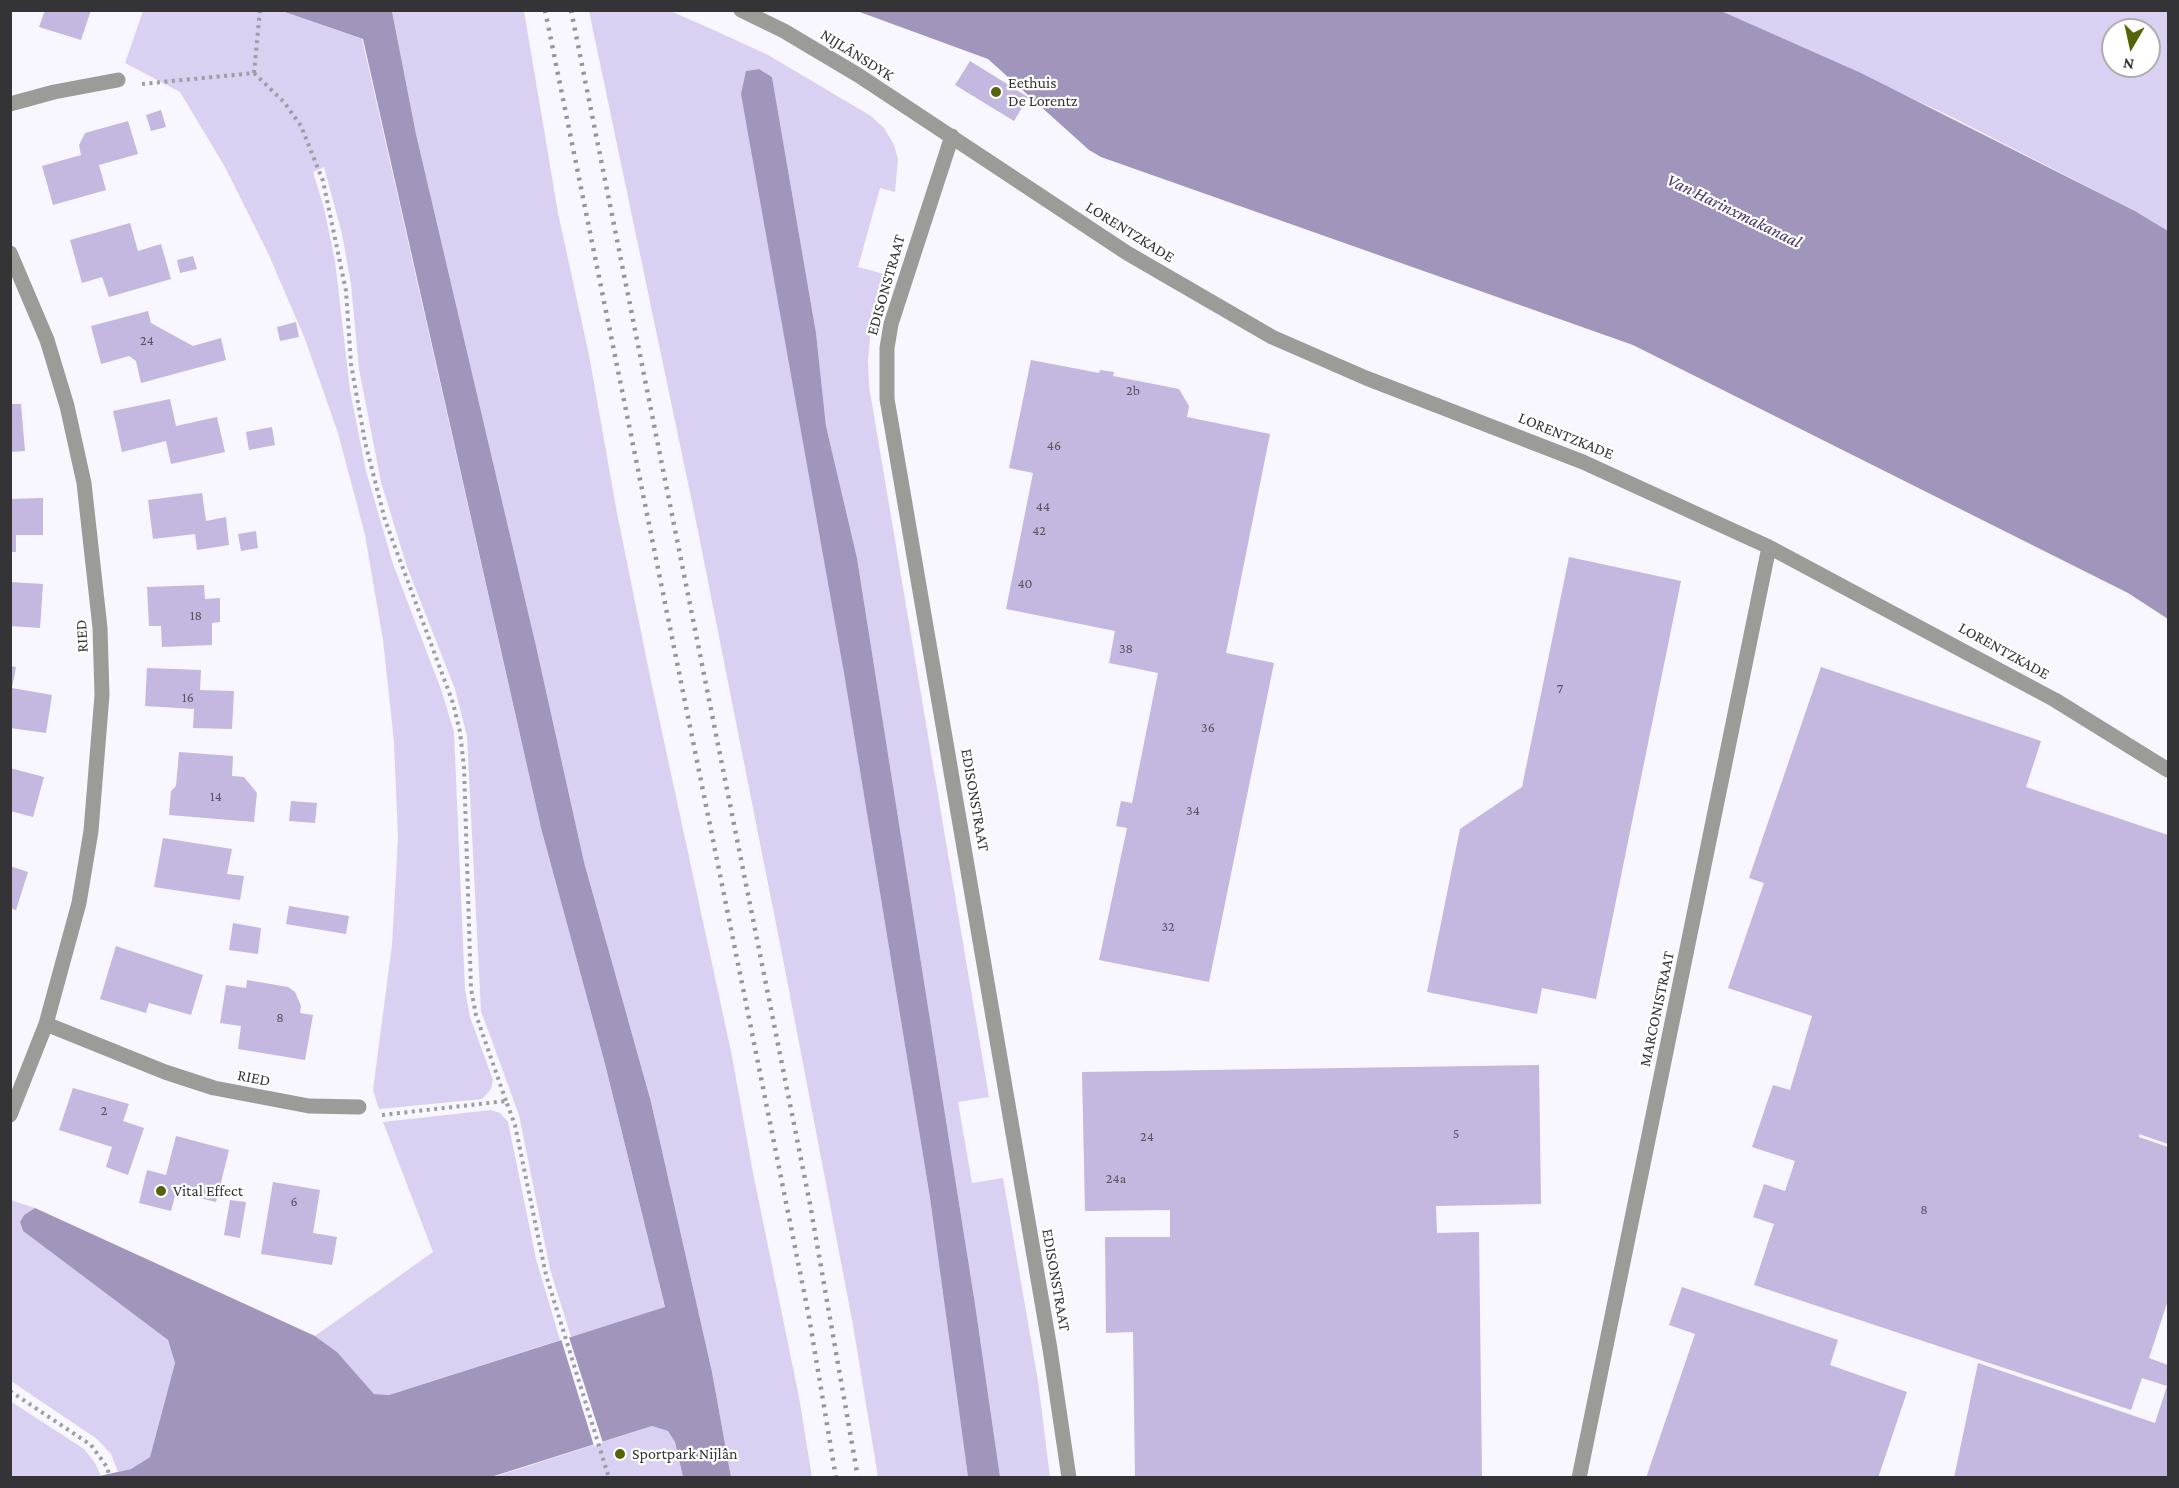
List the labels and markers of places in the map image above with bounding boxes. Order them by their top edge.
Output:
place label: Eethuis De Lorentz [1008,73,1078,111]
marker: Eethuis De Lorentz [989,85,1003,99]
place label: Vital Effect [173,1181,243,1201]
marker: Vital Effect [154,1184,168,1198]
place label: Sportpark Nijlân [632,1444,738,1464]
marker: Sportpark Nijlân [613,1447,627,1461]

